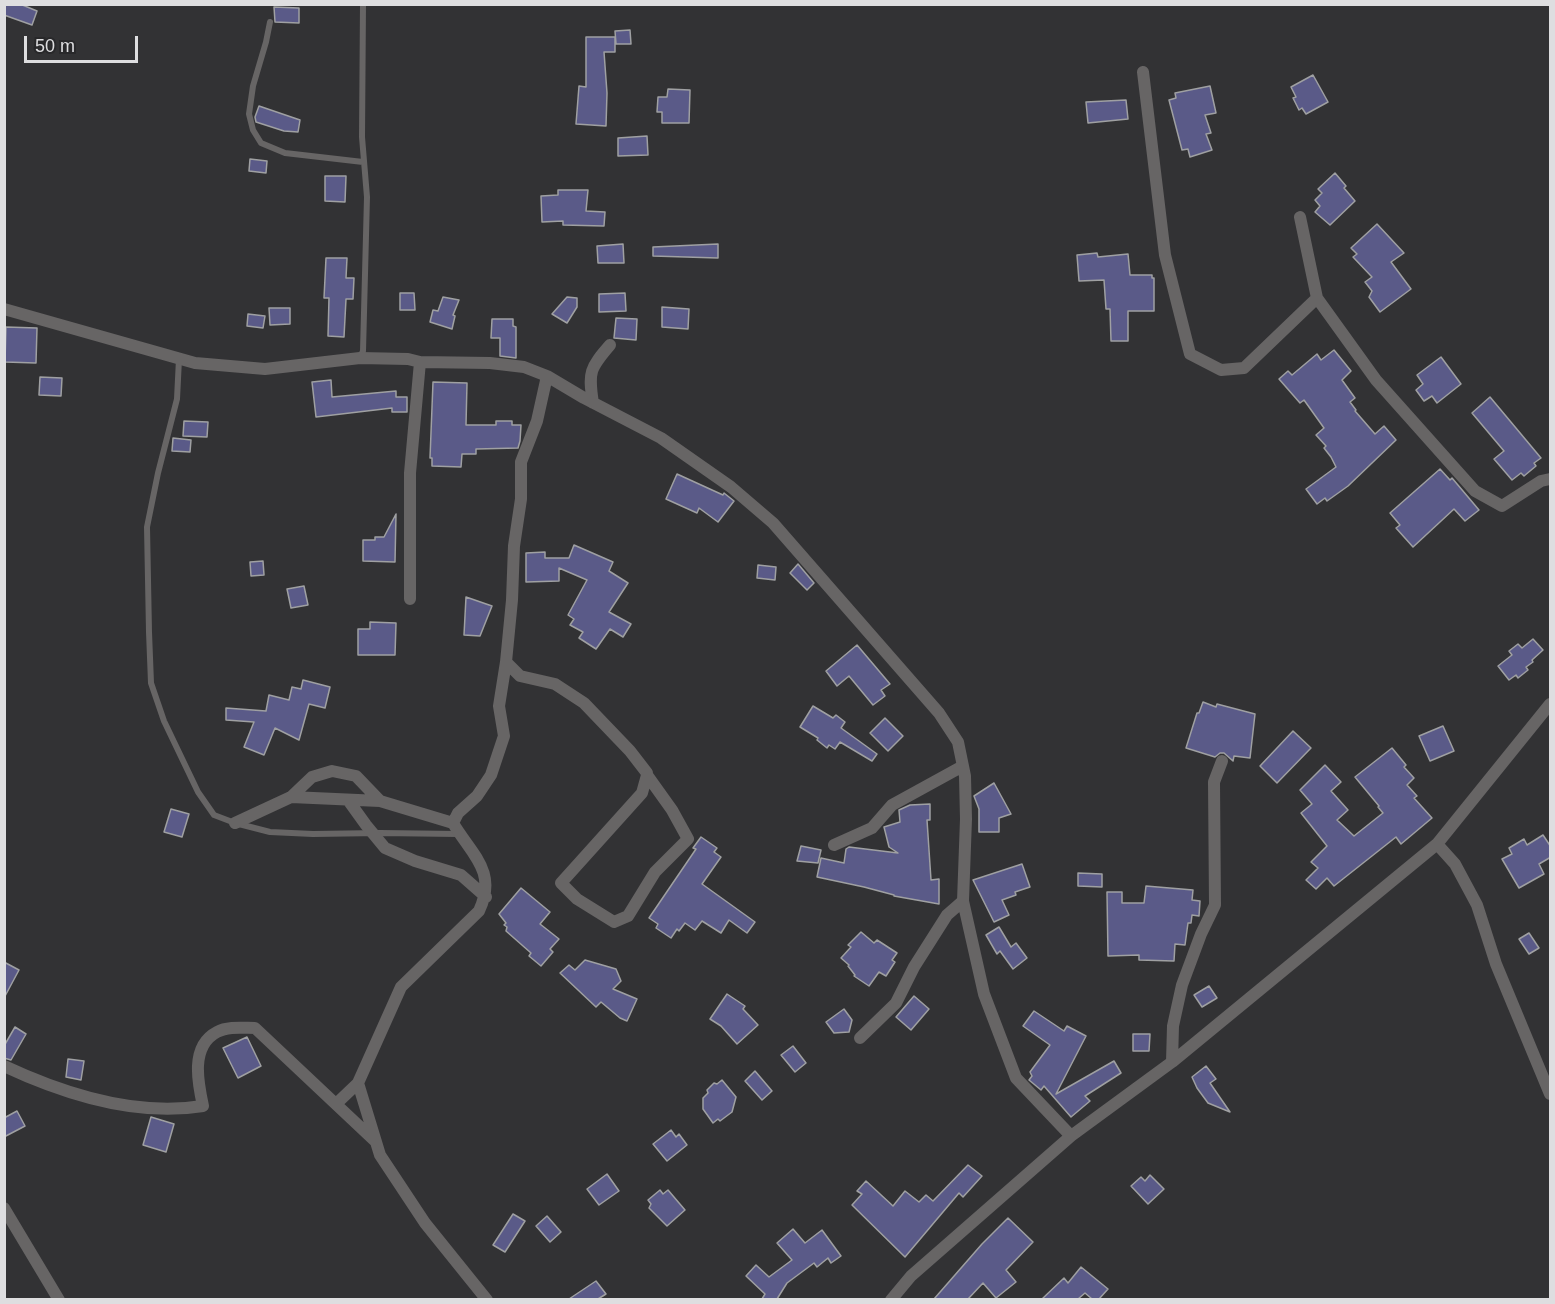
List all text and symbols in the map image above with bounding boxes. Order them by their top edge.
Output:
scale bar [27,24,141,62]
text: 50 m [35,36,75,56]

